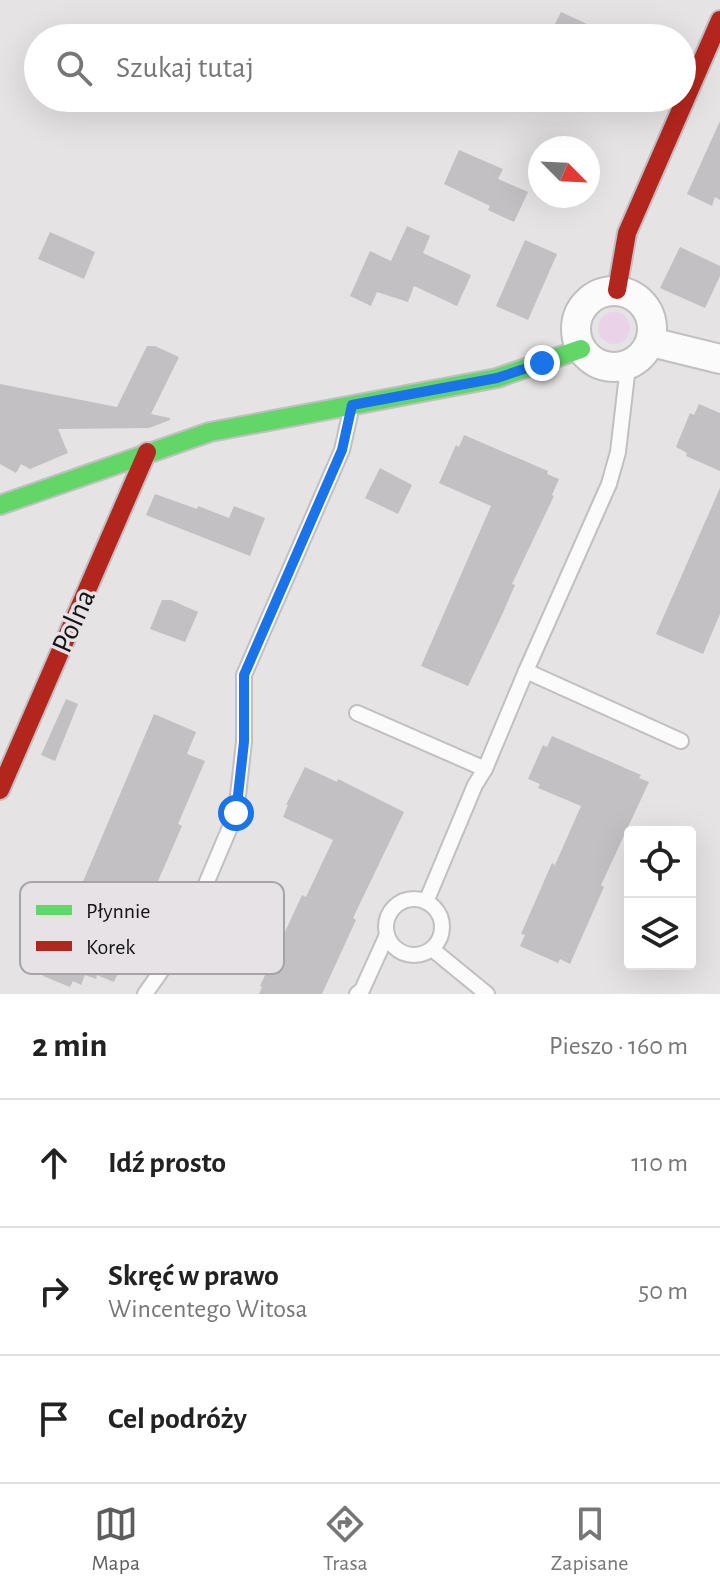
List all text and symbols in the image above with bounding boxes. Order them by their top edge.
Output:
search box [24,24,696,112]
icon: search [52,46,96,90]
text: Szukaj tutaj [116,53,254,83]
north arrow [528,136,600,208]
route end [524,345,560,381]
street label: Polna [47,585,101,657]
route start [218,795,254,831]
map controls [624,826,696,970]
button: locate [624,826,696,898]
legend [20,882,284,974]
button: layers [624,898,696,970]
text: Płynnie [86,900,151,922]
text: Korek [86,936,135,958]
text: 2 min [32,1029,107,1063]
text: Pieszo · 160 m [549,1033,688,1059]
icon: ahead [32,1141,76,1185]
text: Idź prosto [108,1148,226,1178]
text: 110 m [631,1150,688,1176]
text: Skręć w prawo [108,1261,279,1291]
icon: right [32,1269,76,1313]
text: 50 m [638,1278,688,1304]
text: Wincentego Witosa [108,1296,308,1322]
icon: arrive [32,1397,76,1441]
text: Cel podróży [108,1404,247,1434]
tab: Mapa [91,1502,140,1576]
tab: Trasa [323,1502,368,1576]
tab: Zapisane [551,1502,629,1576]

